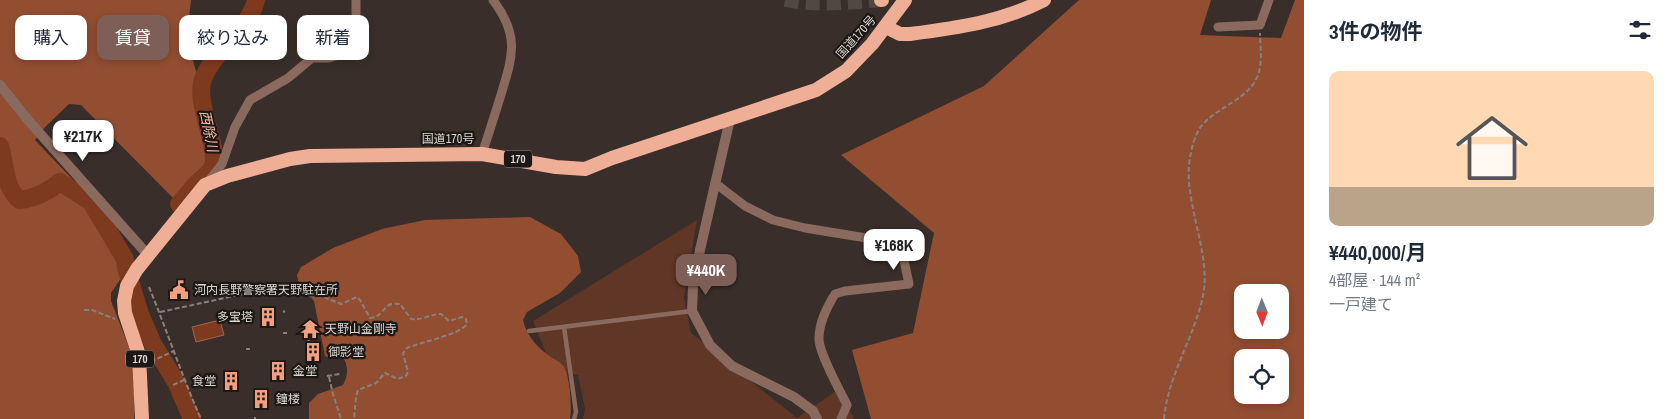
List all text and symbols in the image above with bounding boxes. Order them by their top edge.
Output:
street label: 国道170号 [833,12,879,62]
chip: 購入 [15,15,87,60]
chip: 賃貸 [97,15,169,60]
chip: 絞り込み [179,15,287,60]
chip: 新着 [297,15,369,60]
icon: filters [1626,16,1654,44]
text: 3件の物件 [1329,17,1423,46]
icon: home [1447,103,1537,193]
water label: 西除川 [196,109,223,155]
pin: ¥217K [48,120,118,162]
text: ¥217K [64,125,102,147]
street label: 国道170号 [422,131,474,147]
road number: 170 [504,150,532,168]
pin: ¥168K [859,228,929,271]
text: ¥168K [875,234,913,256]
text: ¥440,000/月 [1329,238,1427,267]
pin: ¥440K [671,254,741,296]
text: ¥440K [687,259,725,281]
text: 4部屋 · 144 m² [1329,269,1420,291]
public building icon: 河内長野警察署天野駐在所 [168,279,190,301]
place label: 河内長野警察署天野駐在所 [194,282,338,298]
north arrow [1234,284,1289,339]
map controls [1234,284,1289,404]
text: 一戸建て [1329,293,1393,315]
building icon: 多宝塔 [257,306,279,328]
place label: 多宝塔 [217,309,253,325]
temple icon: 天野山金剛寺 [299,318,321,340]
place label: 天野山金剛寺 [325,321,397,337]
building icon: 御影堂 [302,341,324,363]
place label: 御影堂 [328,344,364,360]
button: locate [1234,349,1289,404]
road number: 170 [126,350,154,368]
building icon: 金堂 [267,360,289,382]
place label: 金堂 [293,363,317,379]
building icon: 食堂 [220,370,242,392]
place label: 食堂 [192,373,216,389]
building icon: 鐘楼 [250,388,272,410]
place label: 鐘楼 [276,391,300,407]

